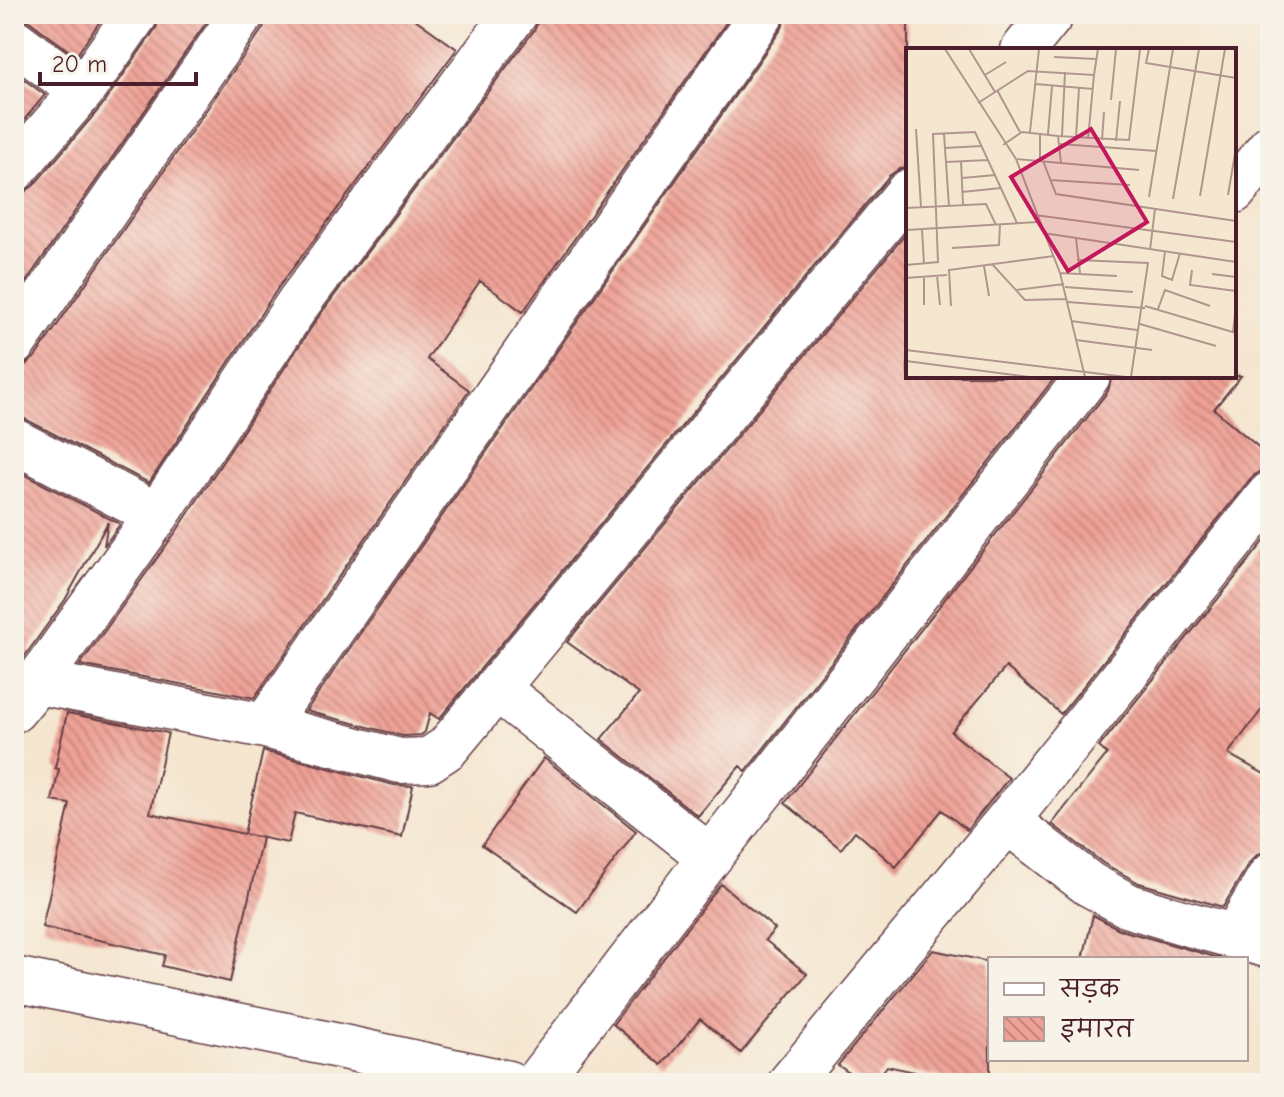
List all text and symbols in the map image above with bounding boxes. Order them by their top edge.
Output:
scale bar [40,36,196,86]
inset map [906,48,1236,378]
text: 20 m [52,50,107,78]
legend [988,957,1248,1061]
text: सड़क [1058,975,1121,1003]
text: इमारत [1060,1015,1135,1043]

